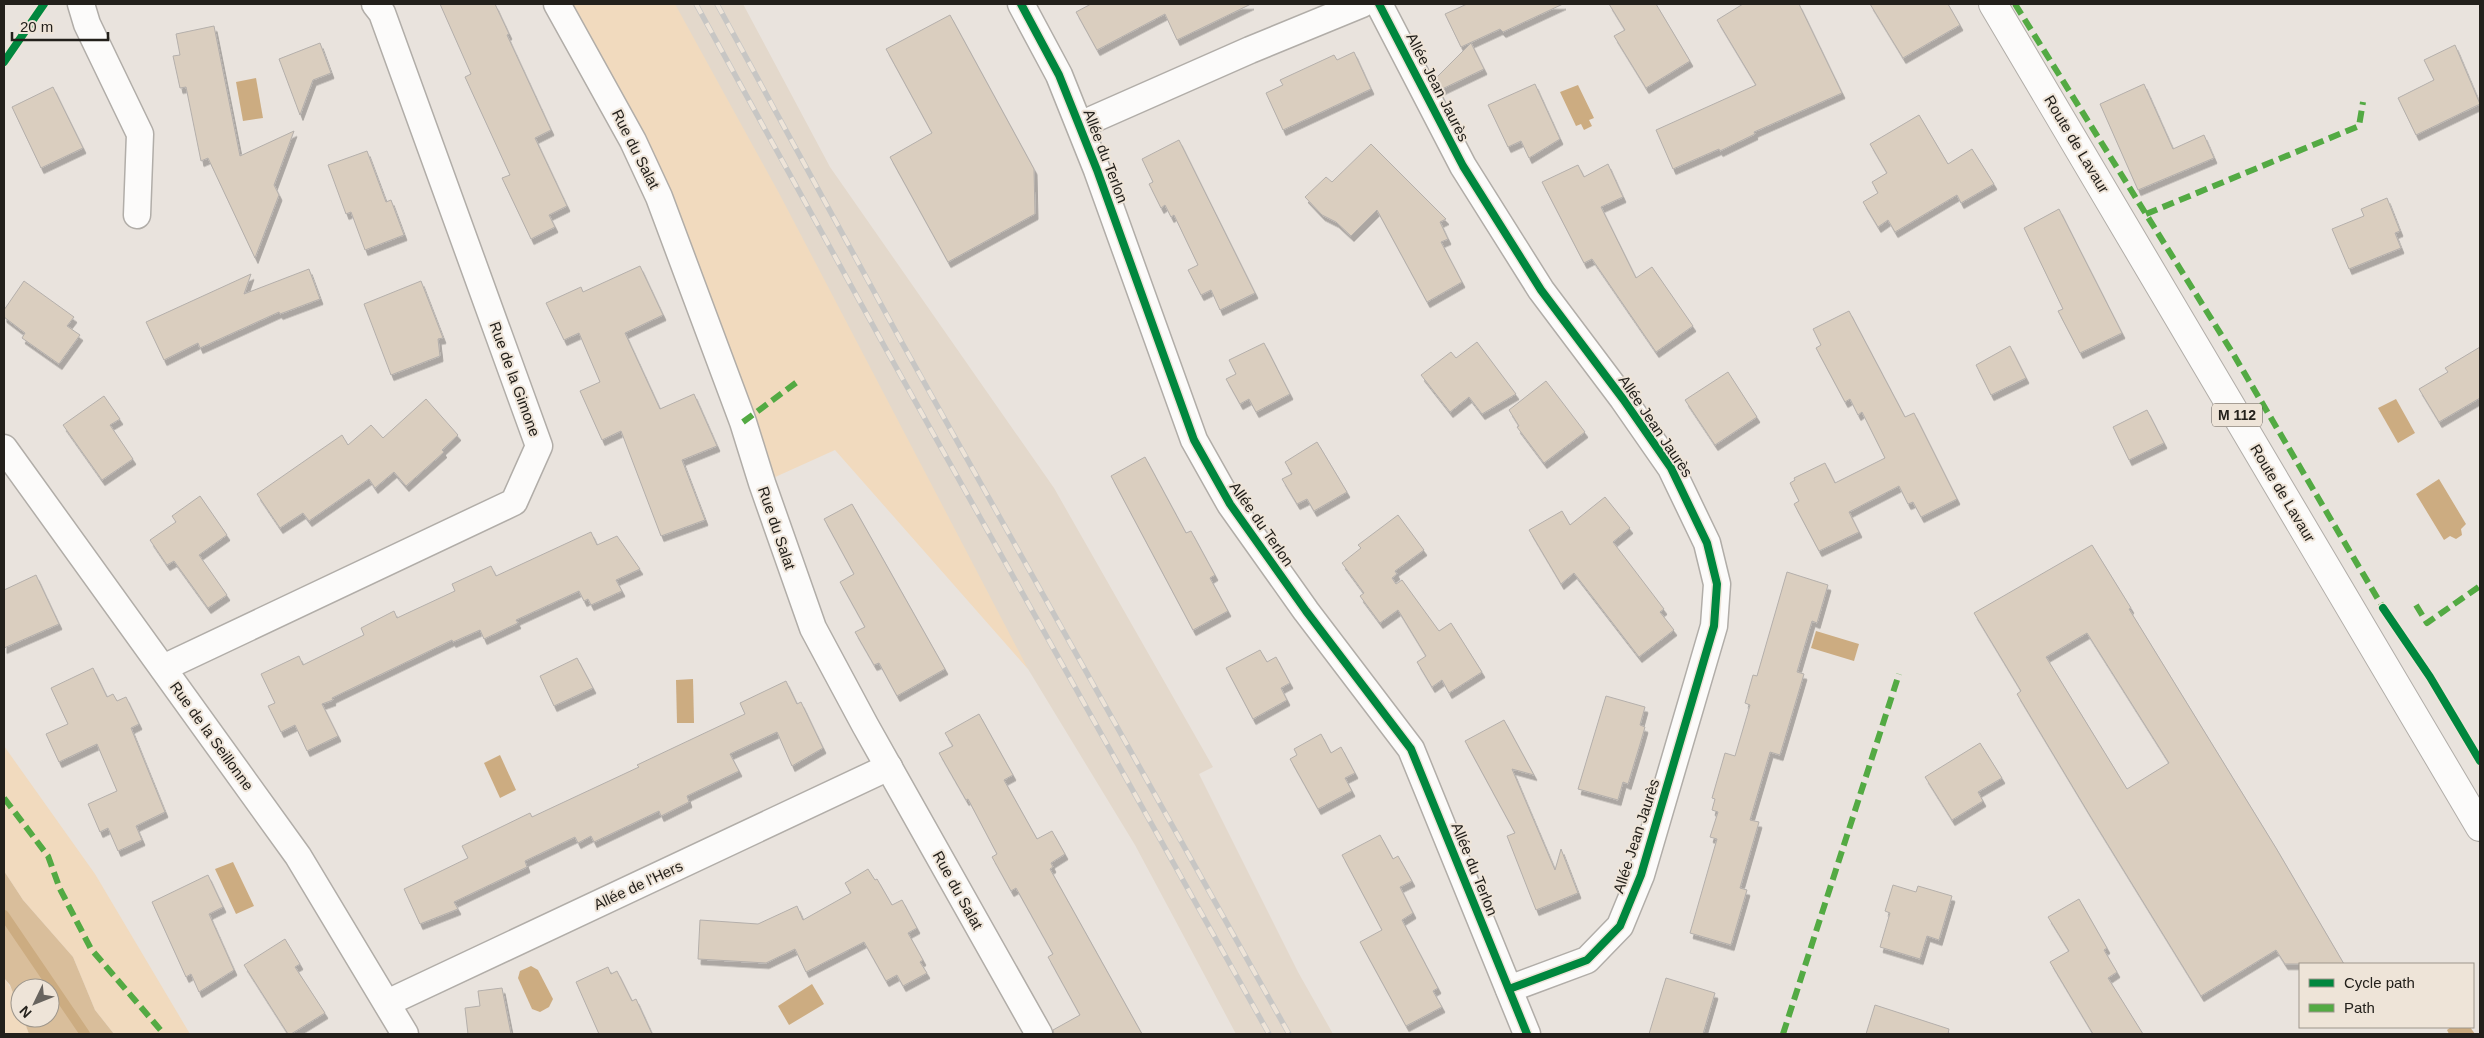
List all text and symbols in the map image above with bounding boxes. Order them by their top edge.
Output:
scale bar [12,10,109,42]
text: 20 m [20,18,53,35]
street label: Allée Jean Jaurès [1403,30,1473,144]
street label: Route de Lavaur [2041,92,2113,196]
street label: Rue du Salat [609,107,664,192]
street label: Allée du Terlon [1080,107,1132,205]
street label: Rue de la Gimone [486,319,544,439]
street label: Allée Jean Jaurès [1616,372,1696,480]
road number: M 112 [2212,404,2262,426]
street label: Route de Lavaur [2247,441,2319,545]
street label: Allée du Terlon [1227,479,1297,569]
street label: Rue du Salat [755,484,799,573]
street label: Rue de la Seillonne [167,678,257,794]
street label: Allée Jean Jaurès [1609,777,1663,895]
street label: Allée du Terlon [1449,820,1501,918]
street label: Rue du Salat [930,848,987,933]
street label: Allée de l'Hers [591,857,685,913]
legend [2299,963,2474,1028]
text: Cycle path [2344,974,2415,991]
north arrow [10,978,60,1028]
text: Path [2344,999,2375,1016]
text: N [16,1003,35,1021]

